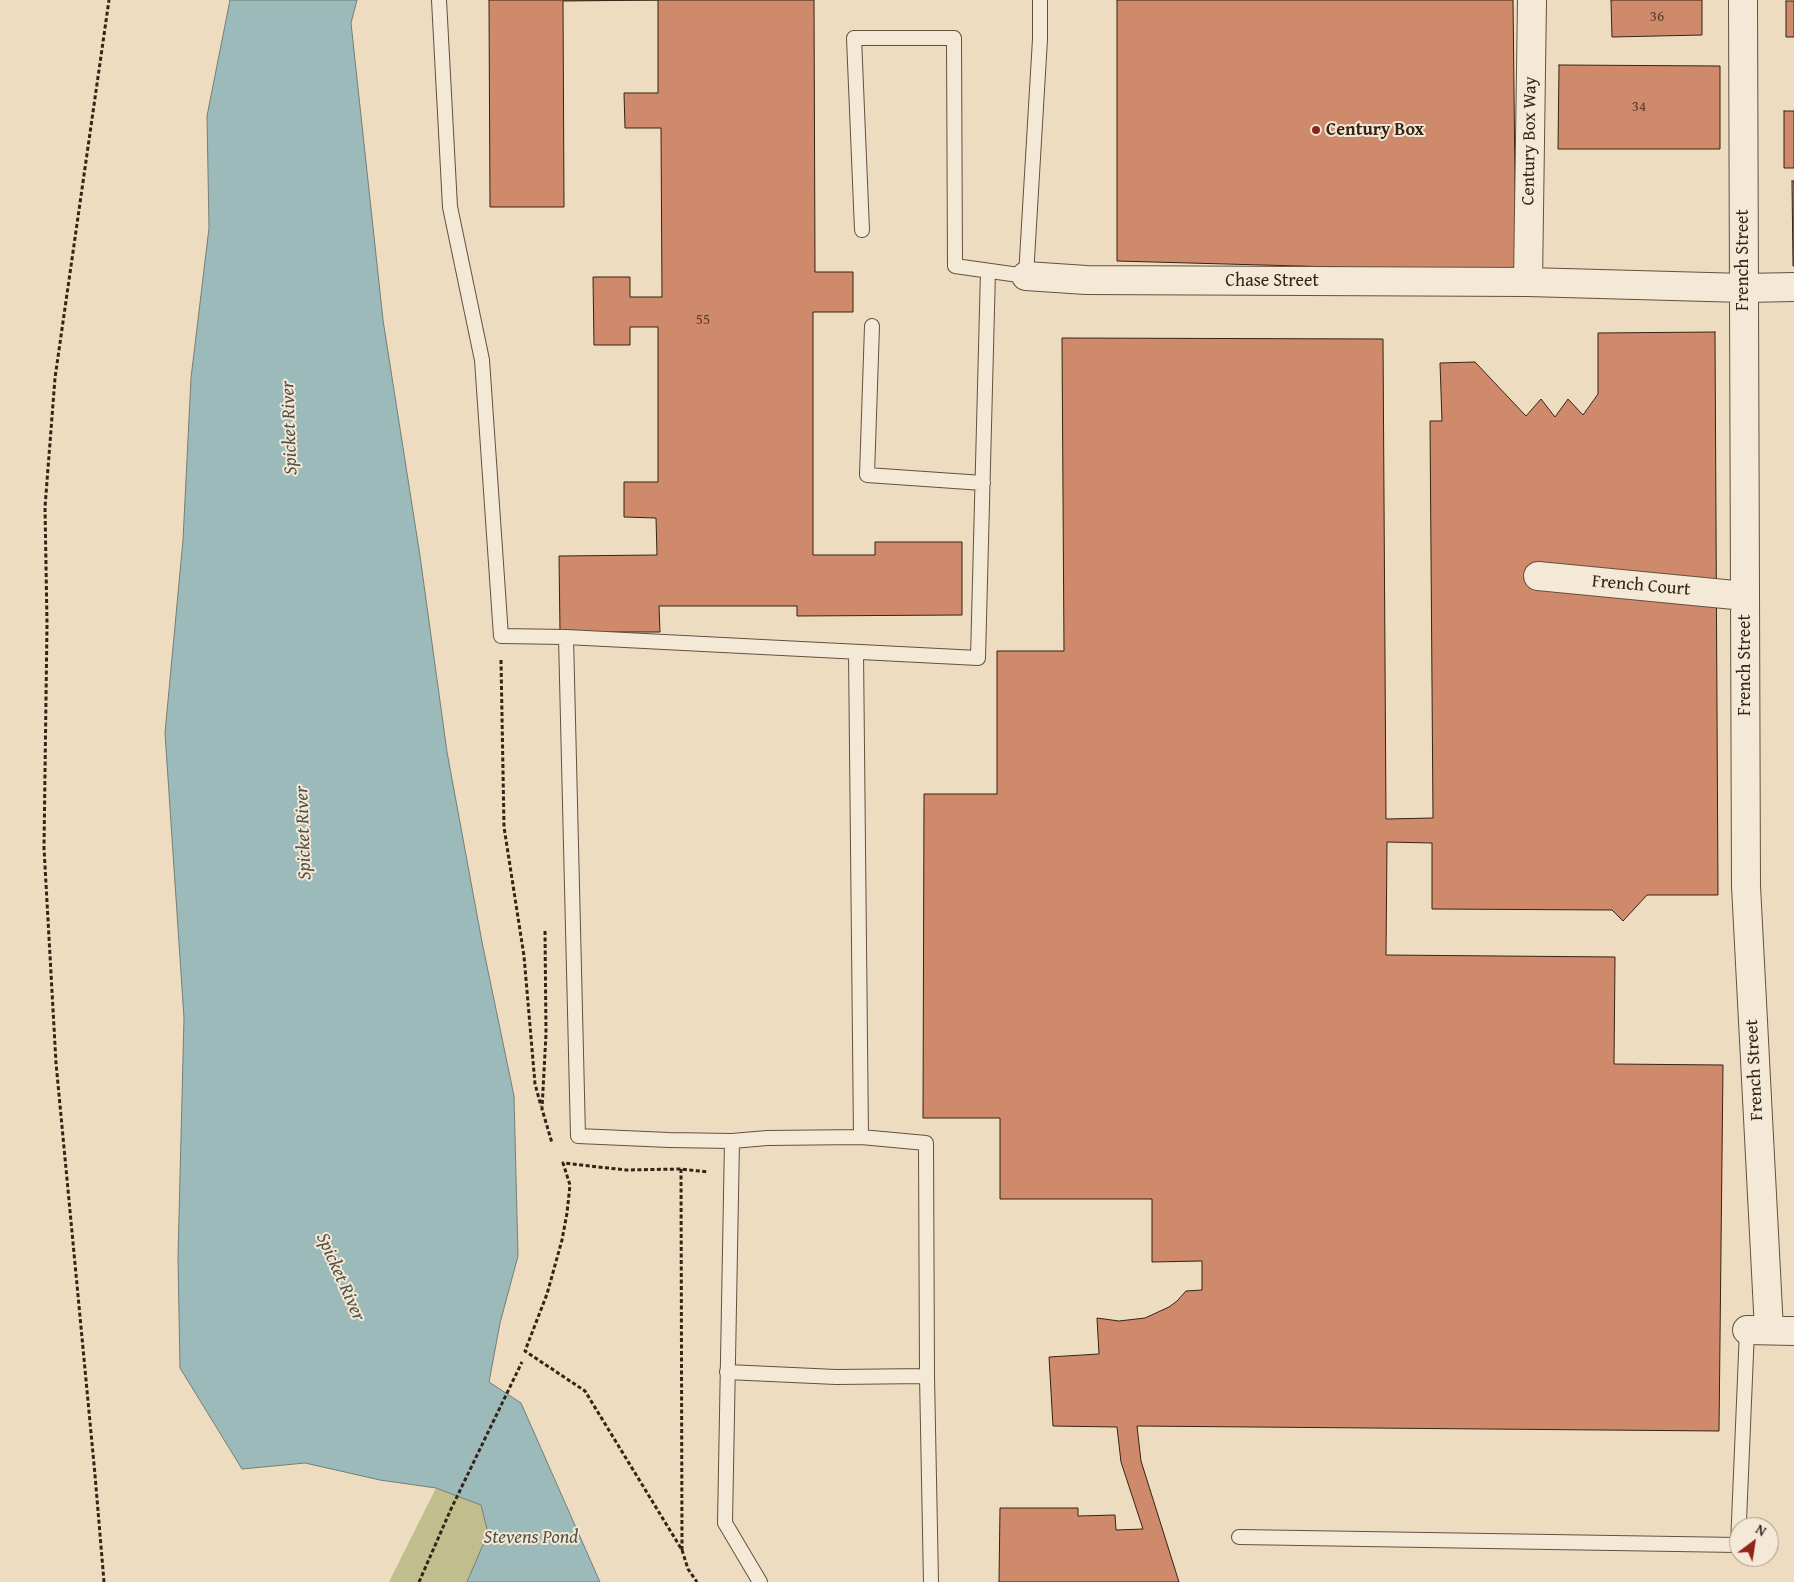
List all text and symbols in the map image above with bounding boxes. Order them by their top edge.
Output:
house number: 36 [1650,8,1664,26]
street label: Century Box Way [1518,76,1542,206]
house number: 34 [1632,98,1646,116]
place label: Century Box [1326,119,1424,141]
marker: Century Box [1310,124,1322,136]
street label: French Street [1732,209,1754,311]
street label: Chase Street [1225,270,1319,292]
house number: 55 [696,311,710,329]
water label: Spicket River [277,381,303,475]
street label: French Court [1591,571,1691,601]
street label: French Street [1734,614,1756,716]
water label: Spicket River [291,786,317,880]
street label: French Street [1742,1019,1768,1121]
water label: Spicket River [310,1229,370,1325]
north arrow [1729,1517,1779,1567]
text: N [1752,1519,1770,1541]
water label: Stevens Pond [484,1527,578,1549]

